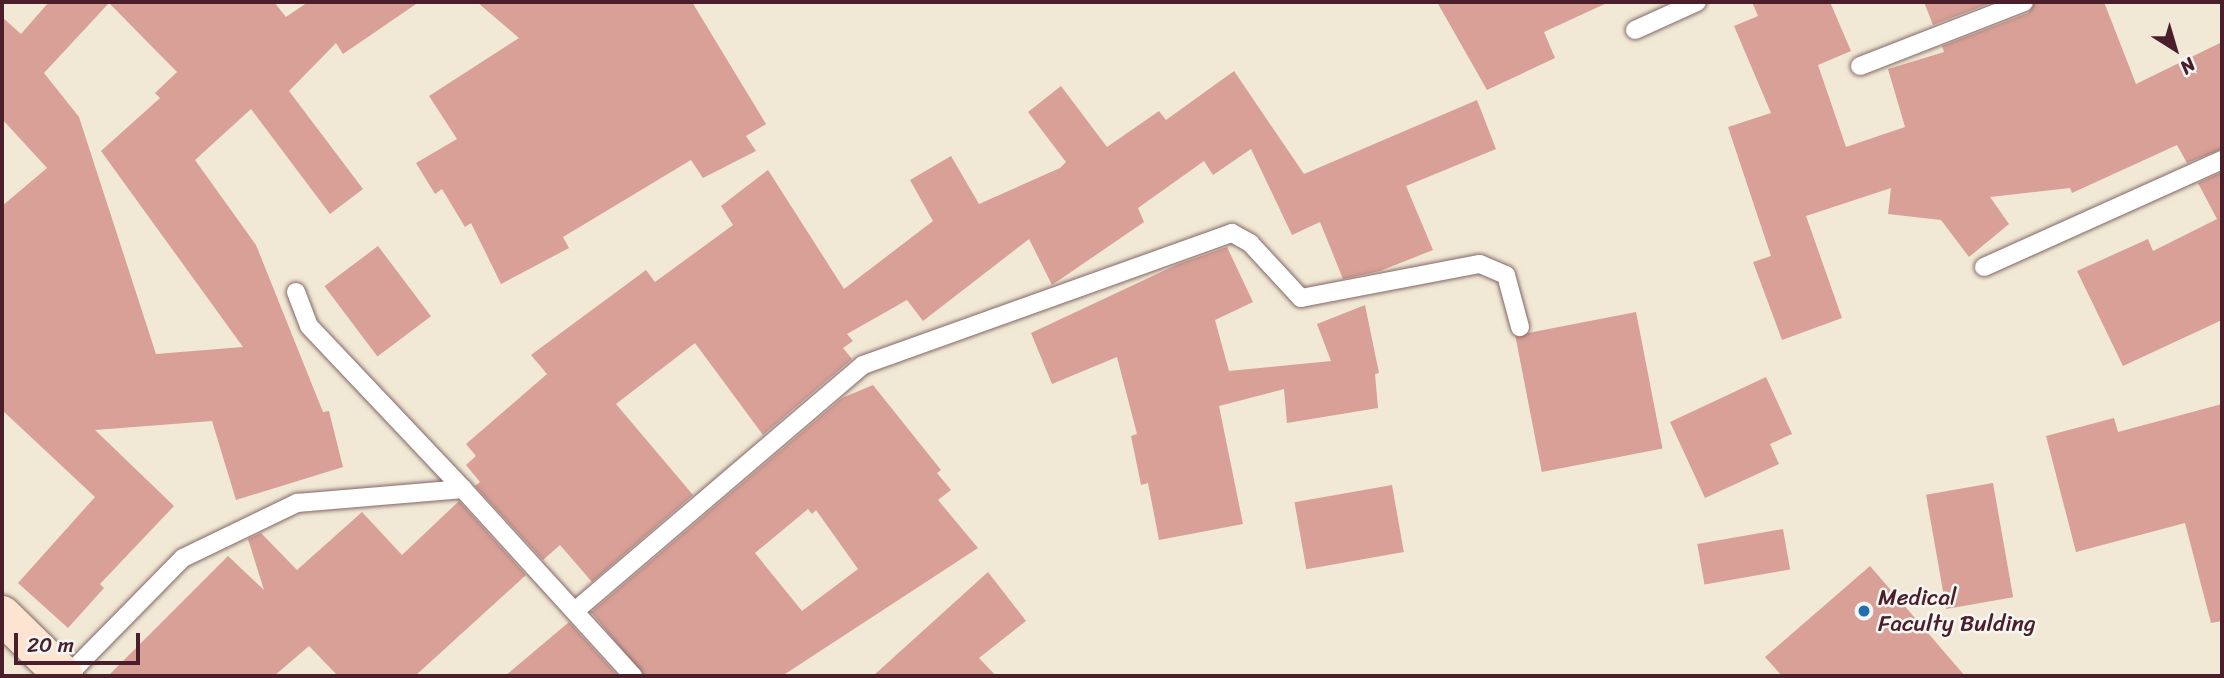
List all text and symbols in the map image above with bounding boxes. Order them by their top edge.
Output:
north arrow [2140,14,2210,84]
text: N [2173,49,2203,83]
place label: Medical Faculty Bulding [1878,584,2036,638]
marker: Medical Faculty Bulding [1856,603,1872,619]
scale bar [18,618,144,662]
text: 20 m [27,626,74,664]

